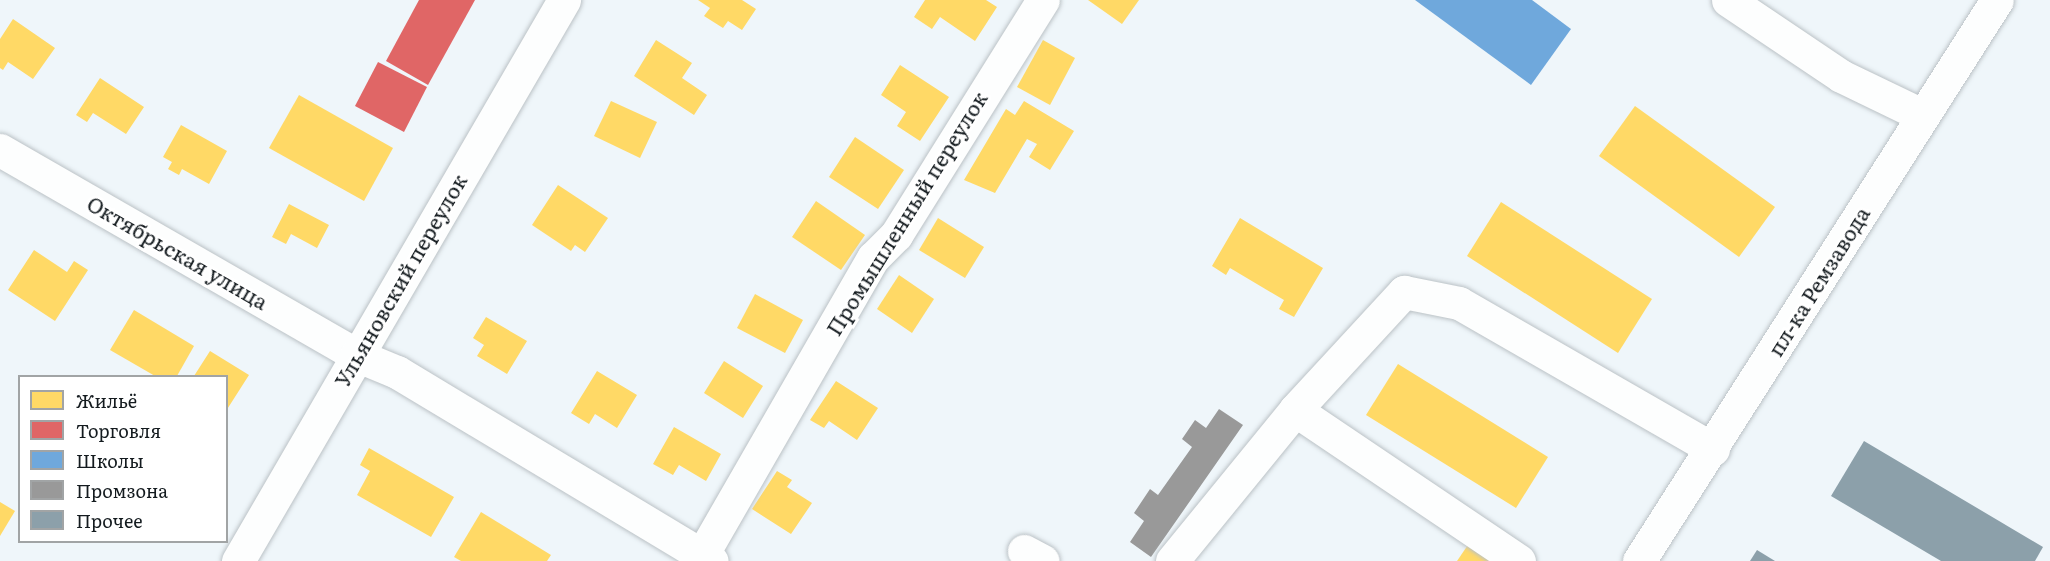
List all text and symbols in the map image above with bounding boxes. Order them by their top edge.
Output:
street label: Промышленный переулок [820,86,992,340]
street label: Ульяновский переулок [329,169,471,391]
street label: Октябрьская улица [83,190,273,314]
street label: пл-ка Ремзавода [1762,202,1874,360]
legend [18,375,228,543]
text: Жильё [76,387,137,414]
text: Торговля [76,417,161,444]
text: Школы [76,447,144,474]
text: Промзона [76,477,168,504]
text: Прочее [76,507,143,534]

